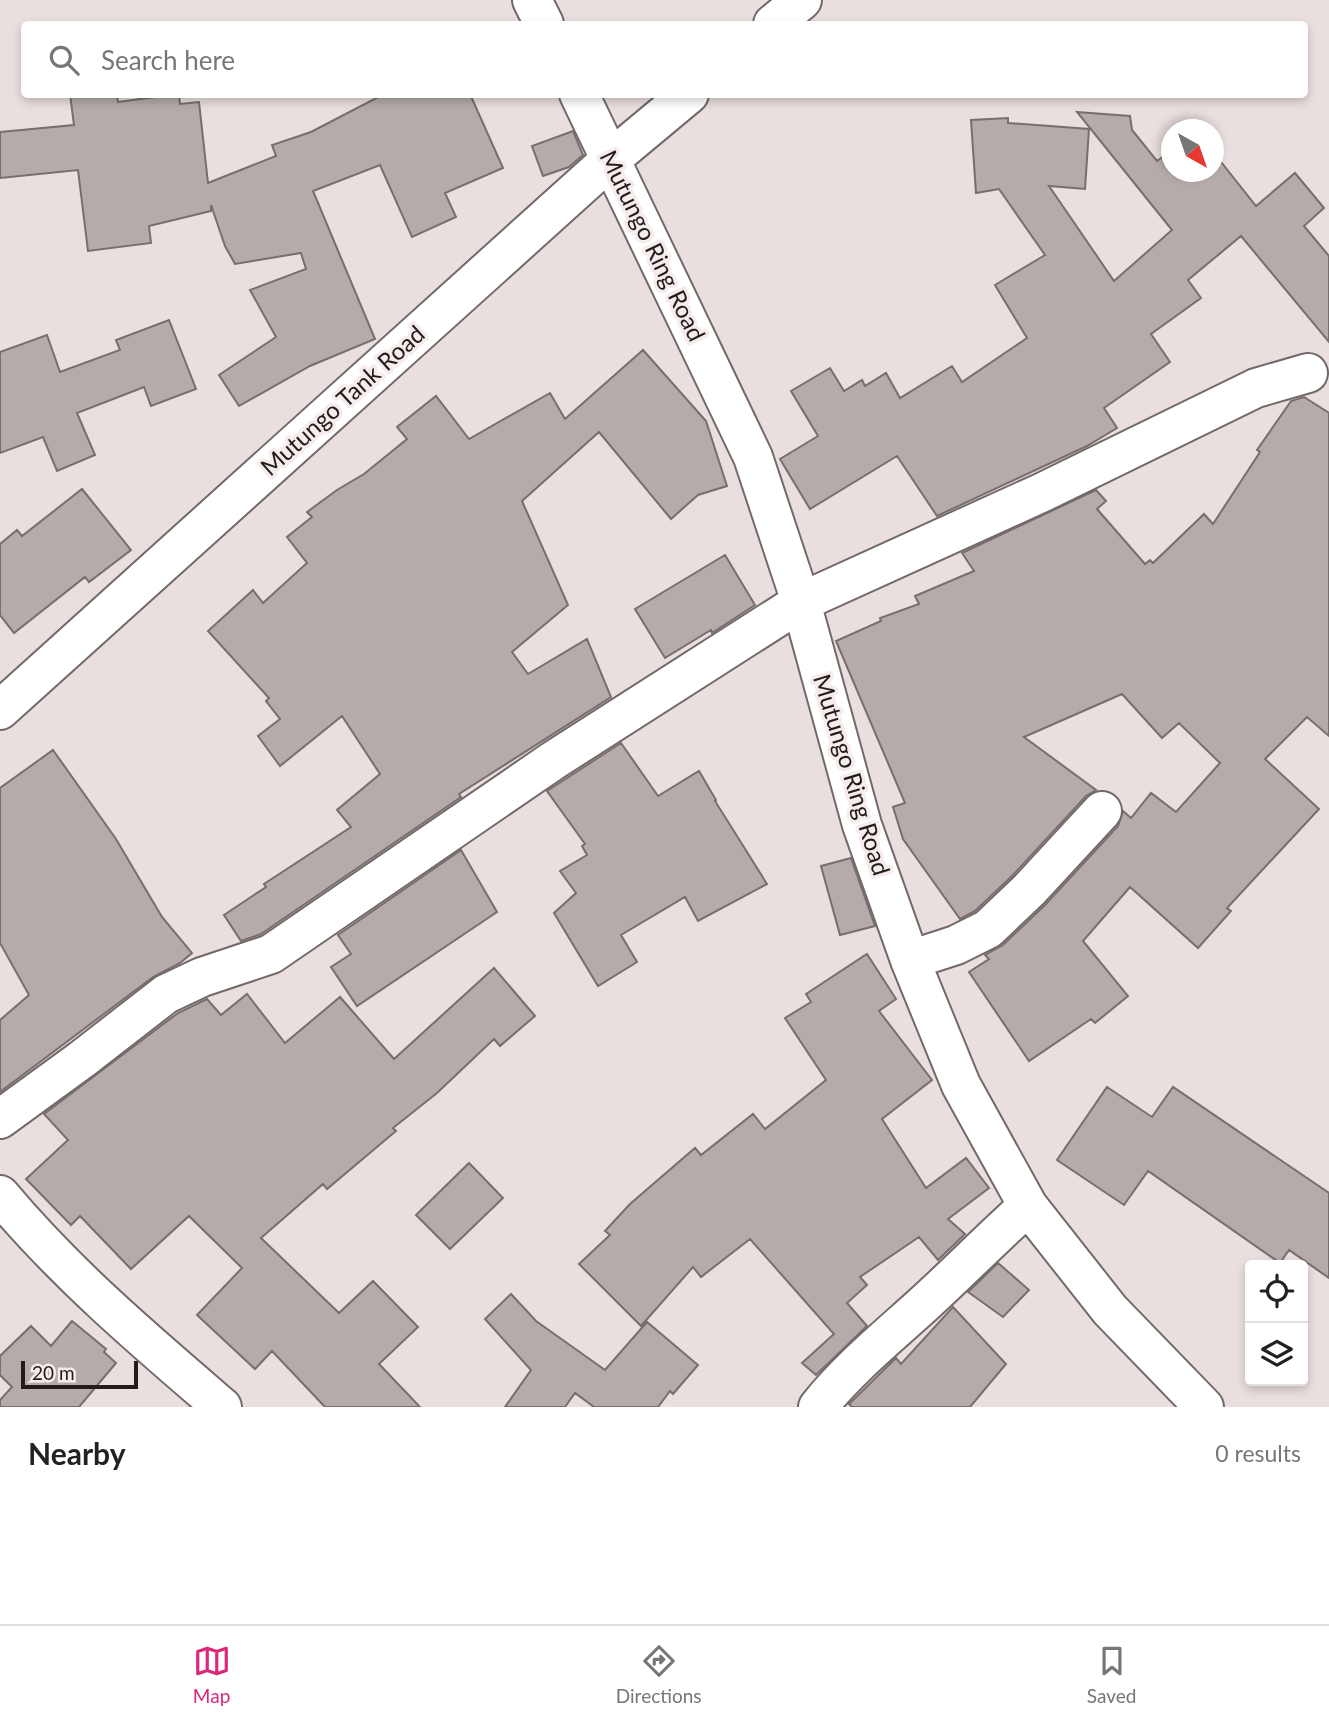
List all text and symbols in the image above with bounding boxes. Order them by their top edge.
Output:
search box [21,21,1308,98]
icon: search [45,41,83,79]
text: Search here [101,44,235,76]
north arrow [1161,119,1224,182]
street label: Mutungo Ring Road [595,145,712,346]
street label: Mutungo Tank Road [254,319,430,481]
street label: Mutungo Ring Road [808,671,897,879]
map controls [1245,1260,1308,1386]
button: locate [1245,1260,1308,1323]
button: layers [1245,1323,1308,1386]
scale bar [21,1358,138,1390]
text: 20 m [32,1361,75,1384]
text: Nearby [28,1435,126,1471]
text: 0 results [1215,1439,1301,1467]
tab: Map [193,1642,231,1707]
tab: Directions [616,1642,702,1707]
tab: Saved [1087,1642,1136,1707]

